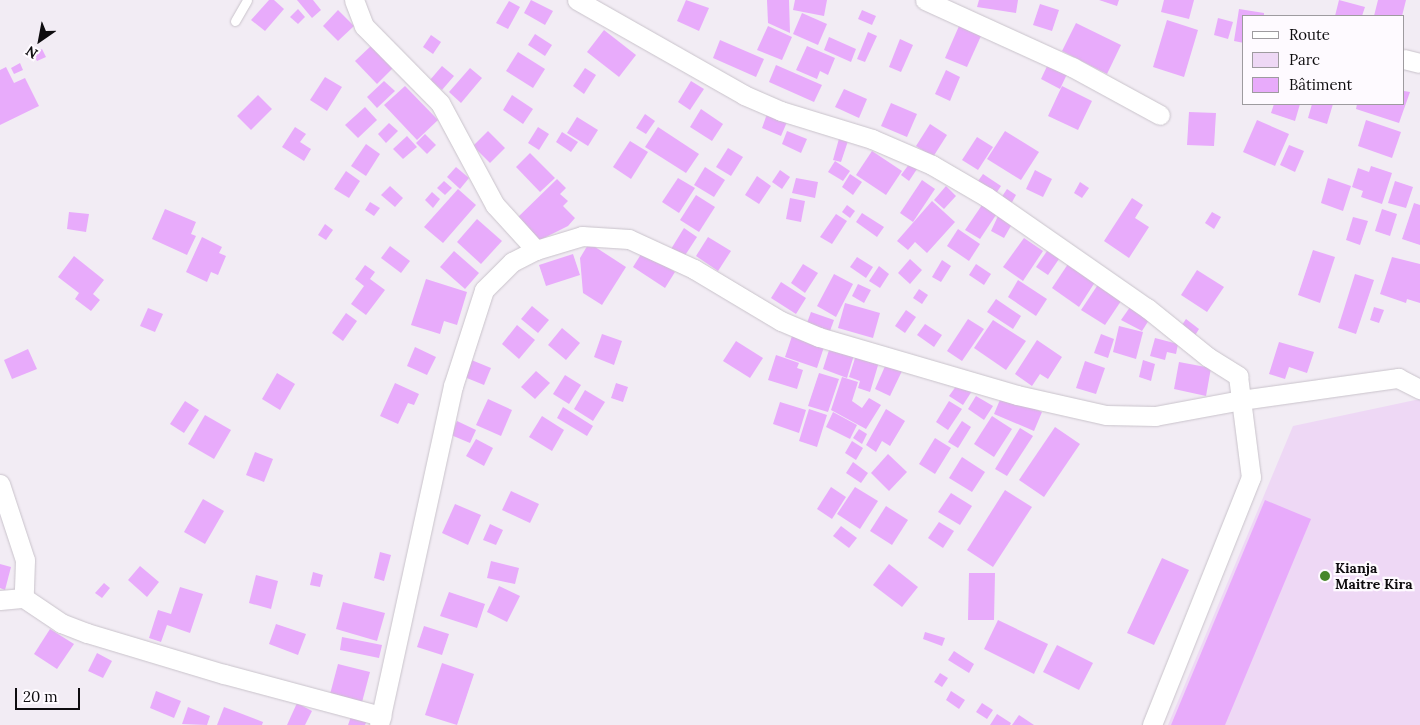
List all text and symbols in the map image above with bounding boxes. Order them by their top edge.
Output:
north arrow [15,15,65,65]
legend [1242,15,1405,105]
text: Route [1289,25,1330,44]
text: N [22,42,41,63]
text: Parc [1289,50,1320,69]
text: Bâtiment [1289,75,1352,94]
place label: Kianja Maitre Kira [1335,560,1412,592]
marker: Kianja Maitre Kira [1319,570,1331,582]
scale bar [18,678,82,710]
text: 20 m [23,687,58,706]

